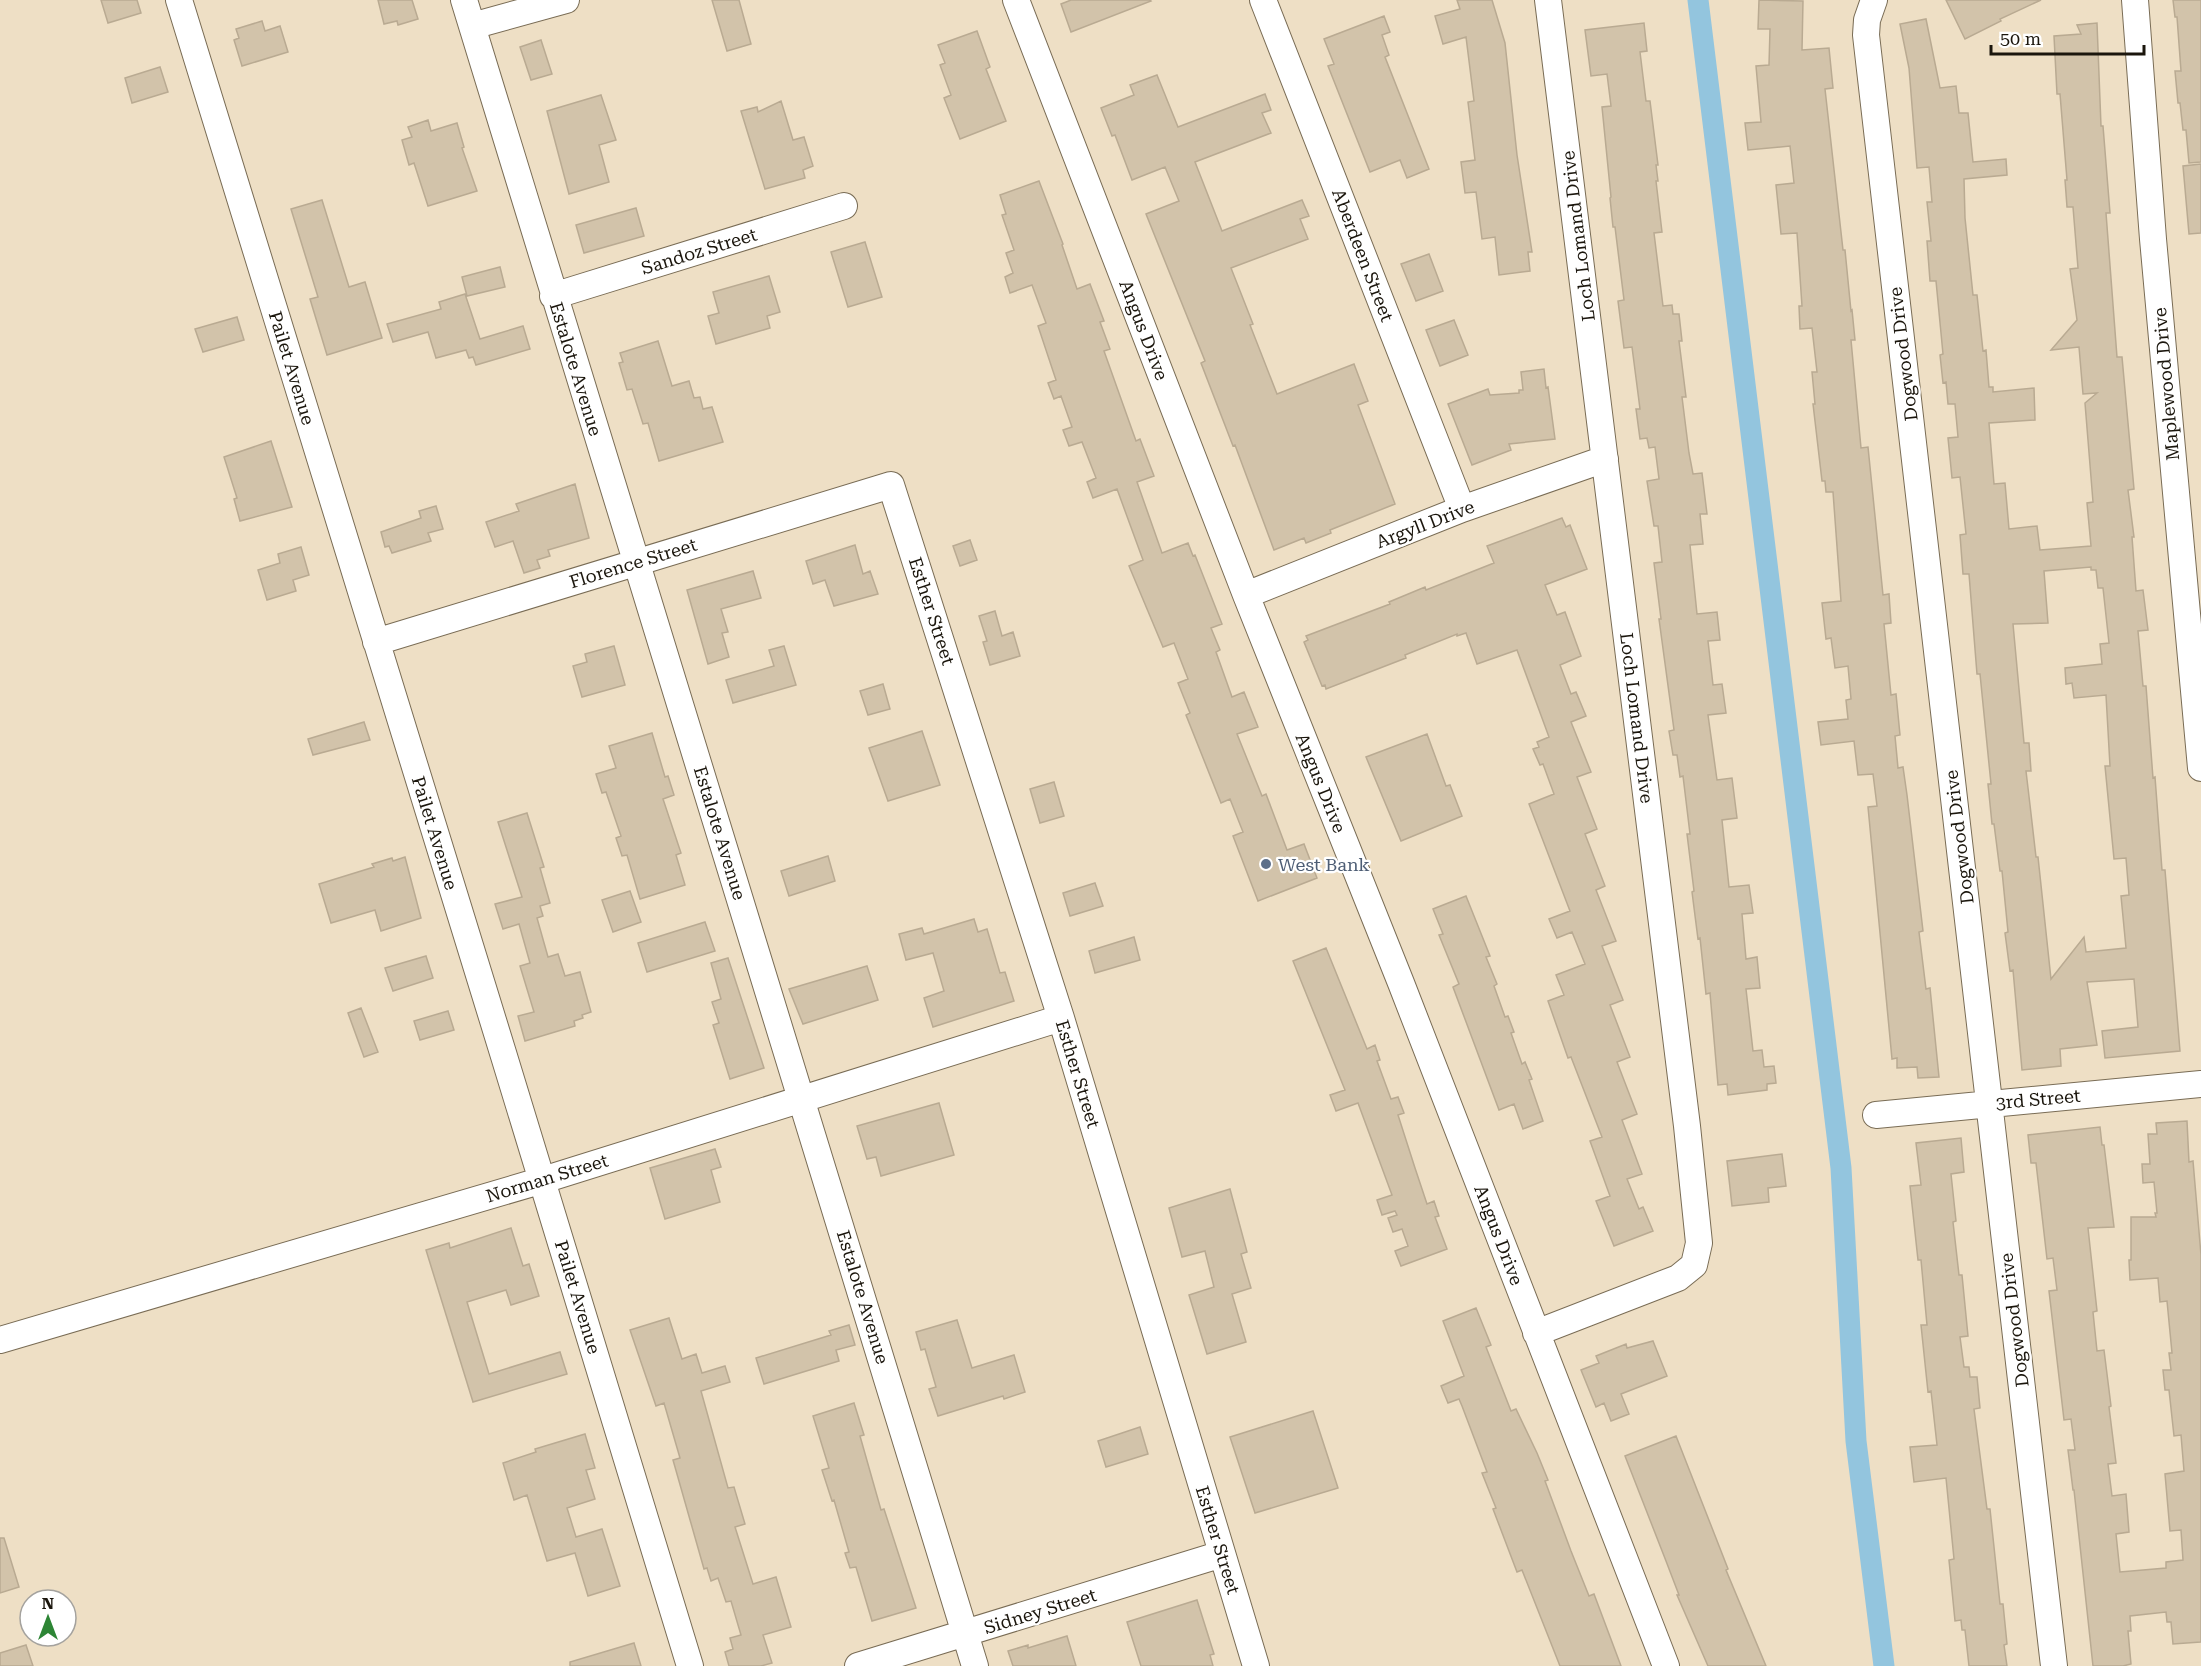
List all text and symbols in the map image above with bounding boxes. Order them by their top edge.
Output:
scale bar [1991,18,2144,56]
text: 50 m [2000,28,2041,49]
street label: Loch Lomand Drive [1557,149,1599,322]
street label: Aberdeen Street [1328,186,1398,325]
street label: Sandoz Street [639,223,760,279]
street label: Angus Drive [1115,277,1173,383]
street label: Dogwood Drive [1884,286,1922,422]
street label: Estalote Avenue [546,300,606,439]
street label: Maplewood Drive [2149,307,2183,461]
street label: Pailet Avenue [265,309,319,428]
street label: Argyll Drive [1373,496,1477,552]
street label: Florence Street [567,534,700,592]
street label: Esther Street [905,554,959,668]
street label: Loch Lomand Drive [1616,632,1658,805]
street label: Angus Drive [1291,730,1351,836]
street label: Estalote Avenue [690,764,750,903]
street label: Dogwood Drive [1940,769,1978,905]
street label: Pailet Avenue [408,774,462,893]
place label: West Bank [1278,854,1370,875]
marker: West Bank [1259,857,1273,871]
street label: Esther Street [1052,1017,1105,1131]
street label: 3rd Street [1995,1085,2082,1113]
street label: Norman Street [483,1149,611,1207]
street label: Angus Drive [1470,1182,1528,1288]
street label: Estalote Avenue [833,1228,893,1367]
street label: Pailet Avenue [551,1238,605,1357]
street label: Dogwood Drive [1995,1252,2033,1388]
street label: Esther Street [1192,1483,1245,1597]
street label: Sidney Street [981,1584,1099,1638]
north arrow [18,1588,78,1648]
text: N [42,1594,54,1613]

